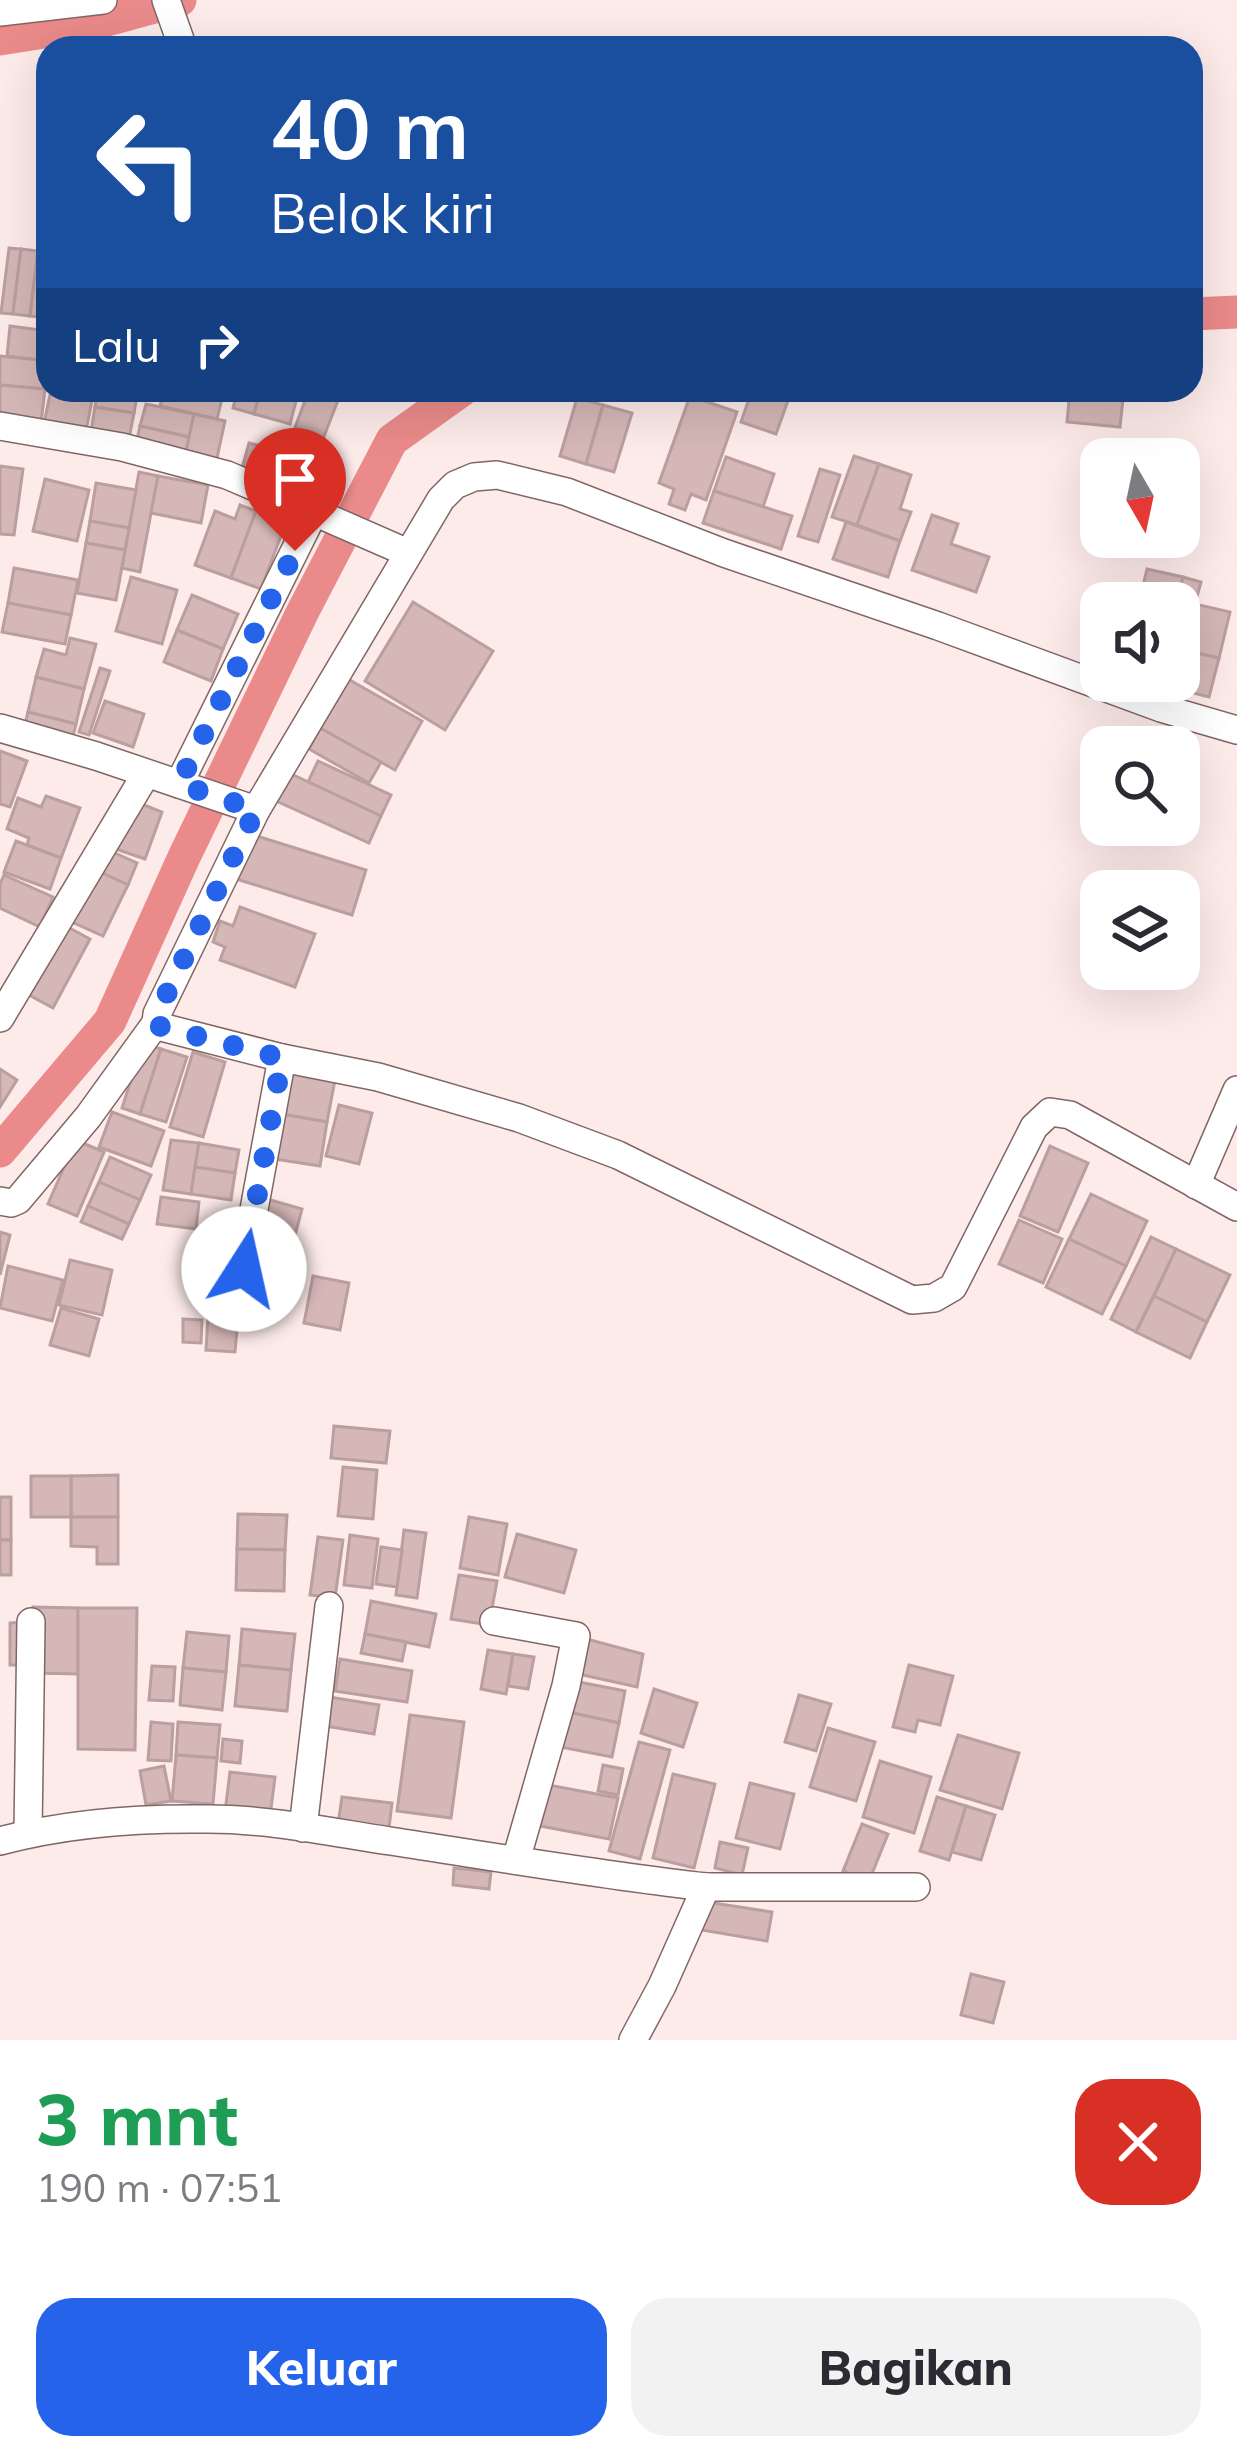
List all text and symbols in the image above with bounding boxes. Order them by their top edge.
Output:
text: 40 m [270,75,469,180]
icon: left [72,84,228,240]
text: Belok kiri [270,179,495,247]
icon: right [184,312,250,378]
text: Lalu [72,317,160,373]
pin [244,428,346,551]
north arrow [1080,438,1200,558]
map controls [1080,438,1200,990]
icon: arrive [262,446,328,512]
button: sound [1080,582,1200,702]
button: search [1080,726,1200,846]
button: layers [1080,870,1200,990]
position arrow [181,1206,307,1332]
text: 3 mnt [36,2073,238,2163]
button: close [1075,2079,1201,2205]
text: 190 m · 07:51 [36,2163,282,2212]
button: Keluar [36,2298,607,2436]
button: Bagikan [631,2298,1201,2436]

